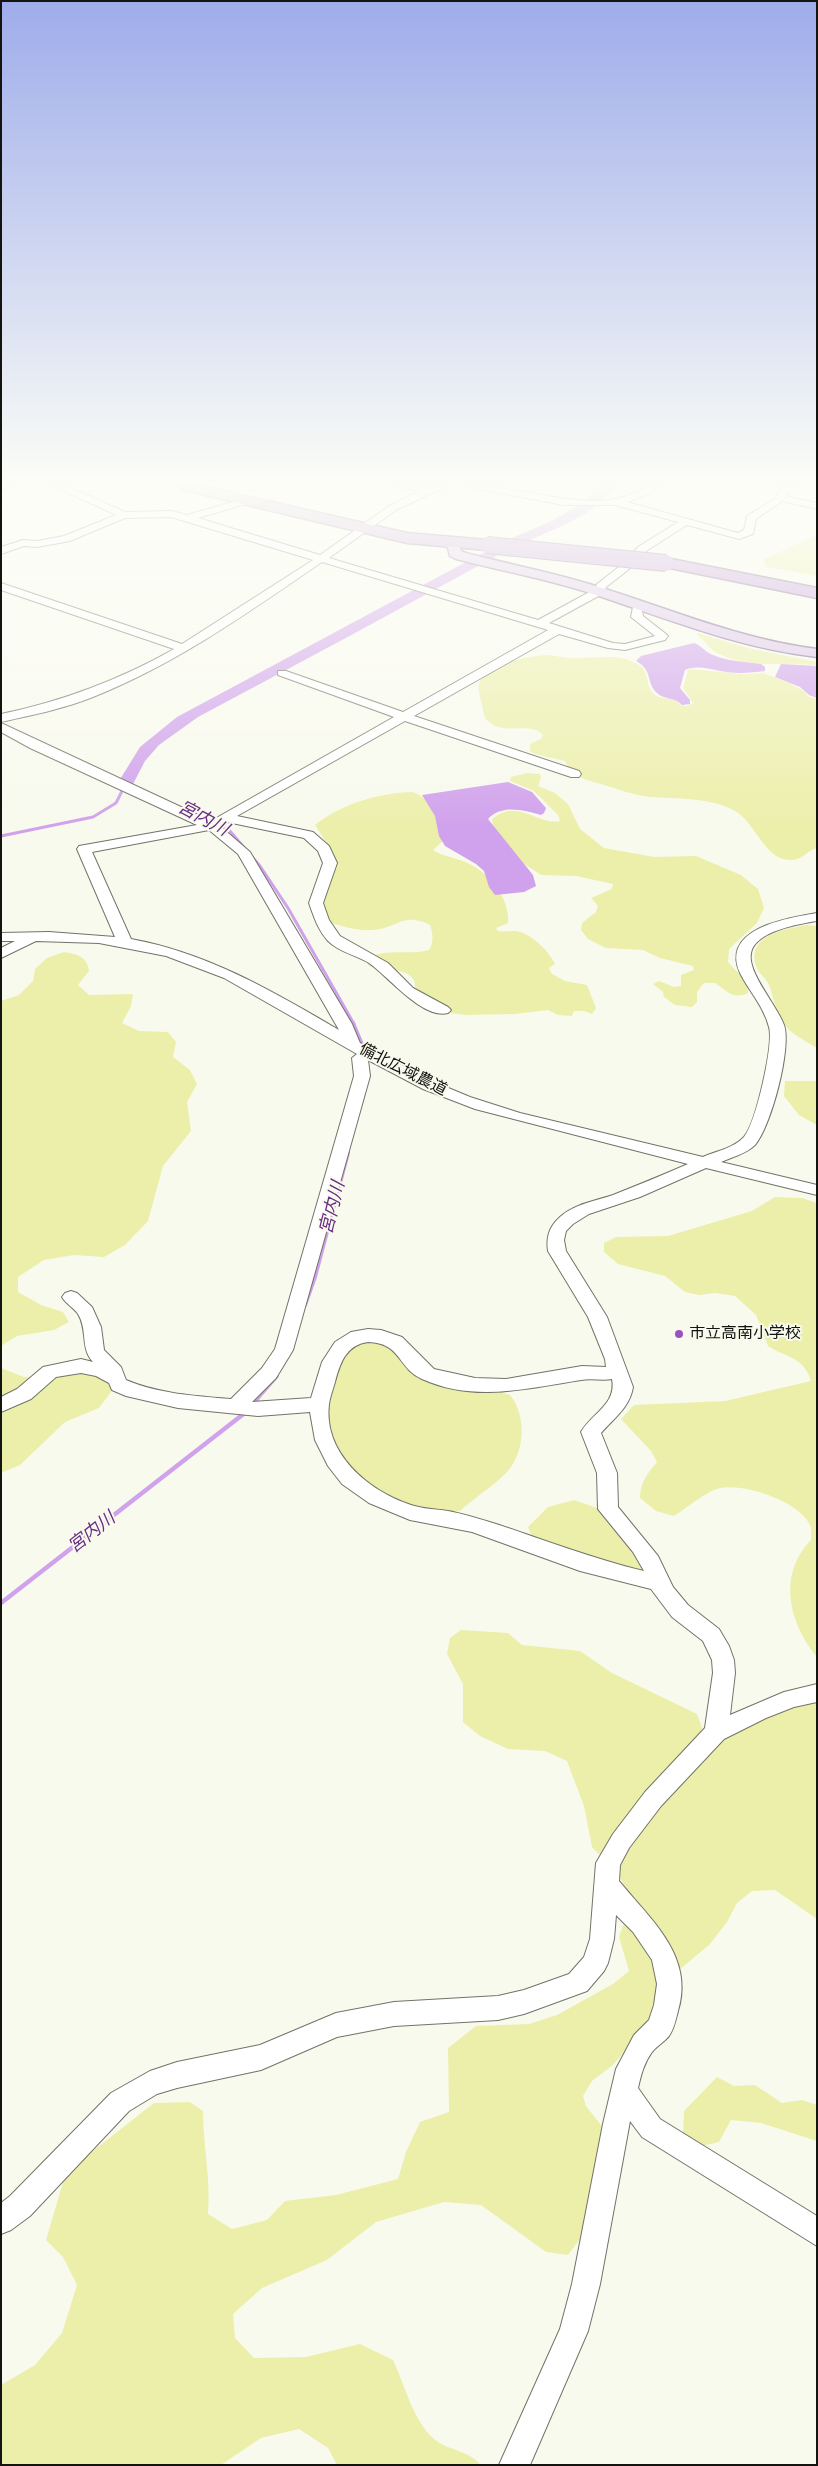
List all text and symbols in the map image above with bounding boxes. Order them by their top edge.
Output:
water label: 宮内川 [174,797,232,841]
street label: 備北広域農道 [356,1040,450,1100]
water label: 宮内川 [316,1179,350,1237]
place label: 市立高南小学校 [689,1324,801,1344]
marker: 市立高南小学校 [673,1328,685,1340]
water label: 宮内川 [64,1508,120,1558]

